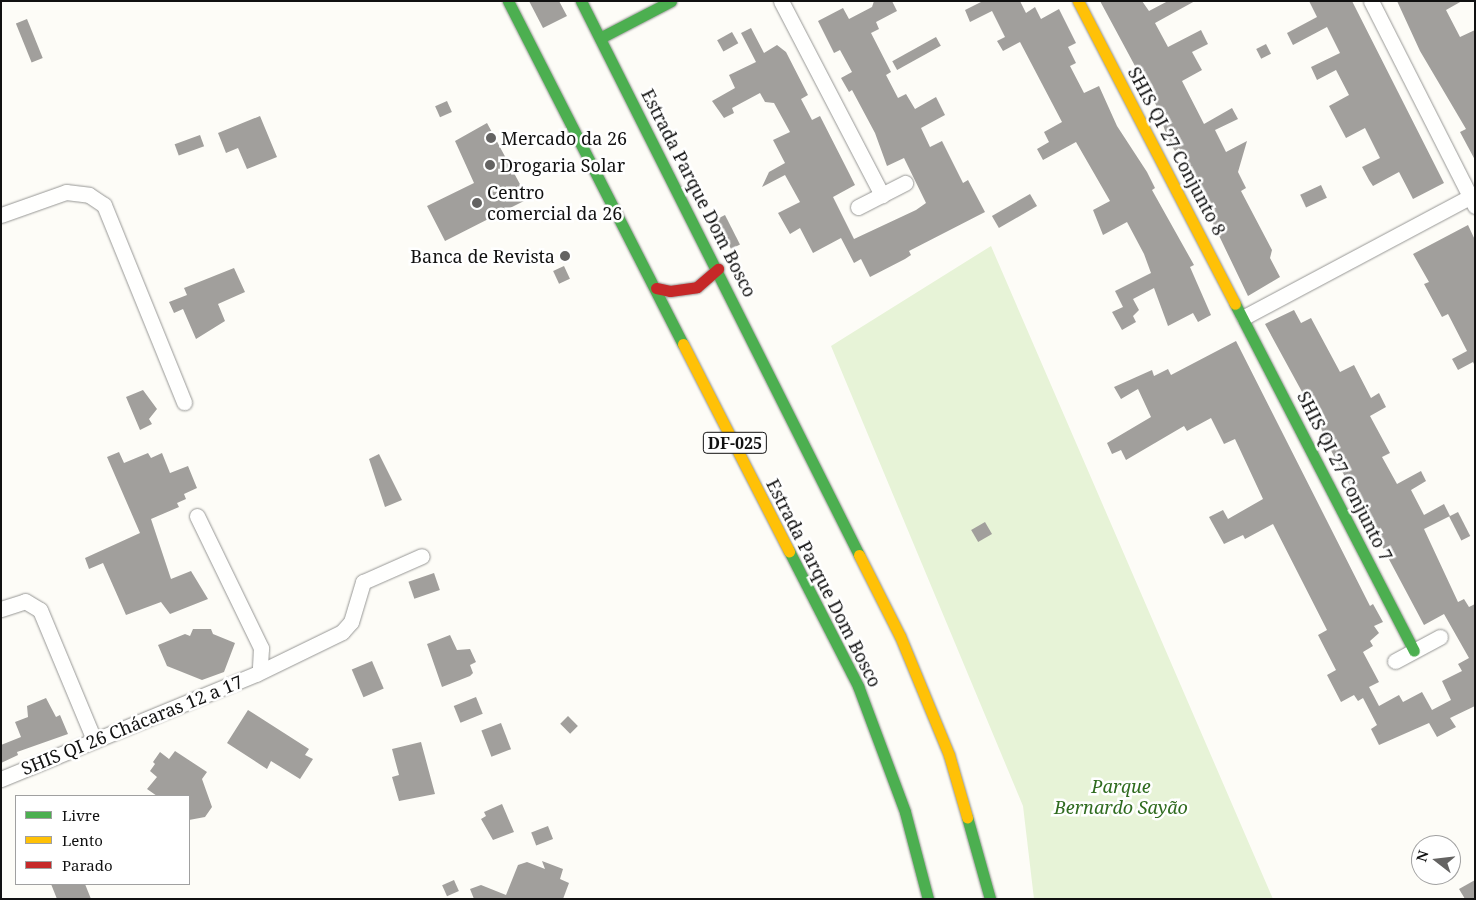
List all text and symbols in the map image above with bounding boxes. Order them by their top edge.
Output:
street label: SHIS QI 27 Conjunto 8 [1123,63,1231,239]
street label: Estrada Parque Dom Bosco [637,85,761,301]
place label: Mercado da 26 [501,127,627,149]
marker: Mercado da 26 [485,132,497,144]
place label: Drogaria Solar [500,154,625,176]
marker: Drogaria Solar [484,159,496,171]
place label: Centro comercial da 26 [487,182,622,224]
marker: Centro comercial da 26 [471,197,483,209]
place label: Banca de Revista [410,245,555,267]
marker: Banca de Revista [559,250,571,262]
street label: SHIS QI 27 Conjunto 7 [1293,388,1397,564]
road number: DF-025 [702,429,768,456]
street label: Estrada Parque Dom Bosco [762,475,886,691]
street label: SHIS QI 26 Chácaras 12 a 17 [18,671,246,779]
park label: Parque Bernardo Sayão [1054,776,1188,819]
legend [15,795,190,885]
text: Livre [62,805,100,825]
text: Lento [62,830,103,850]
north arrow [1411,835,1461,885]
text: N [1411,848,1433,864]
text: Parado [62,855,113,875]

